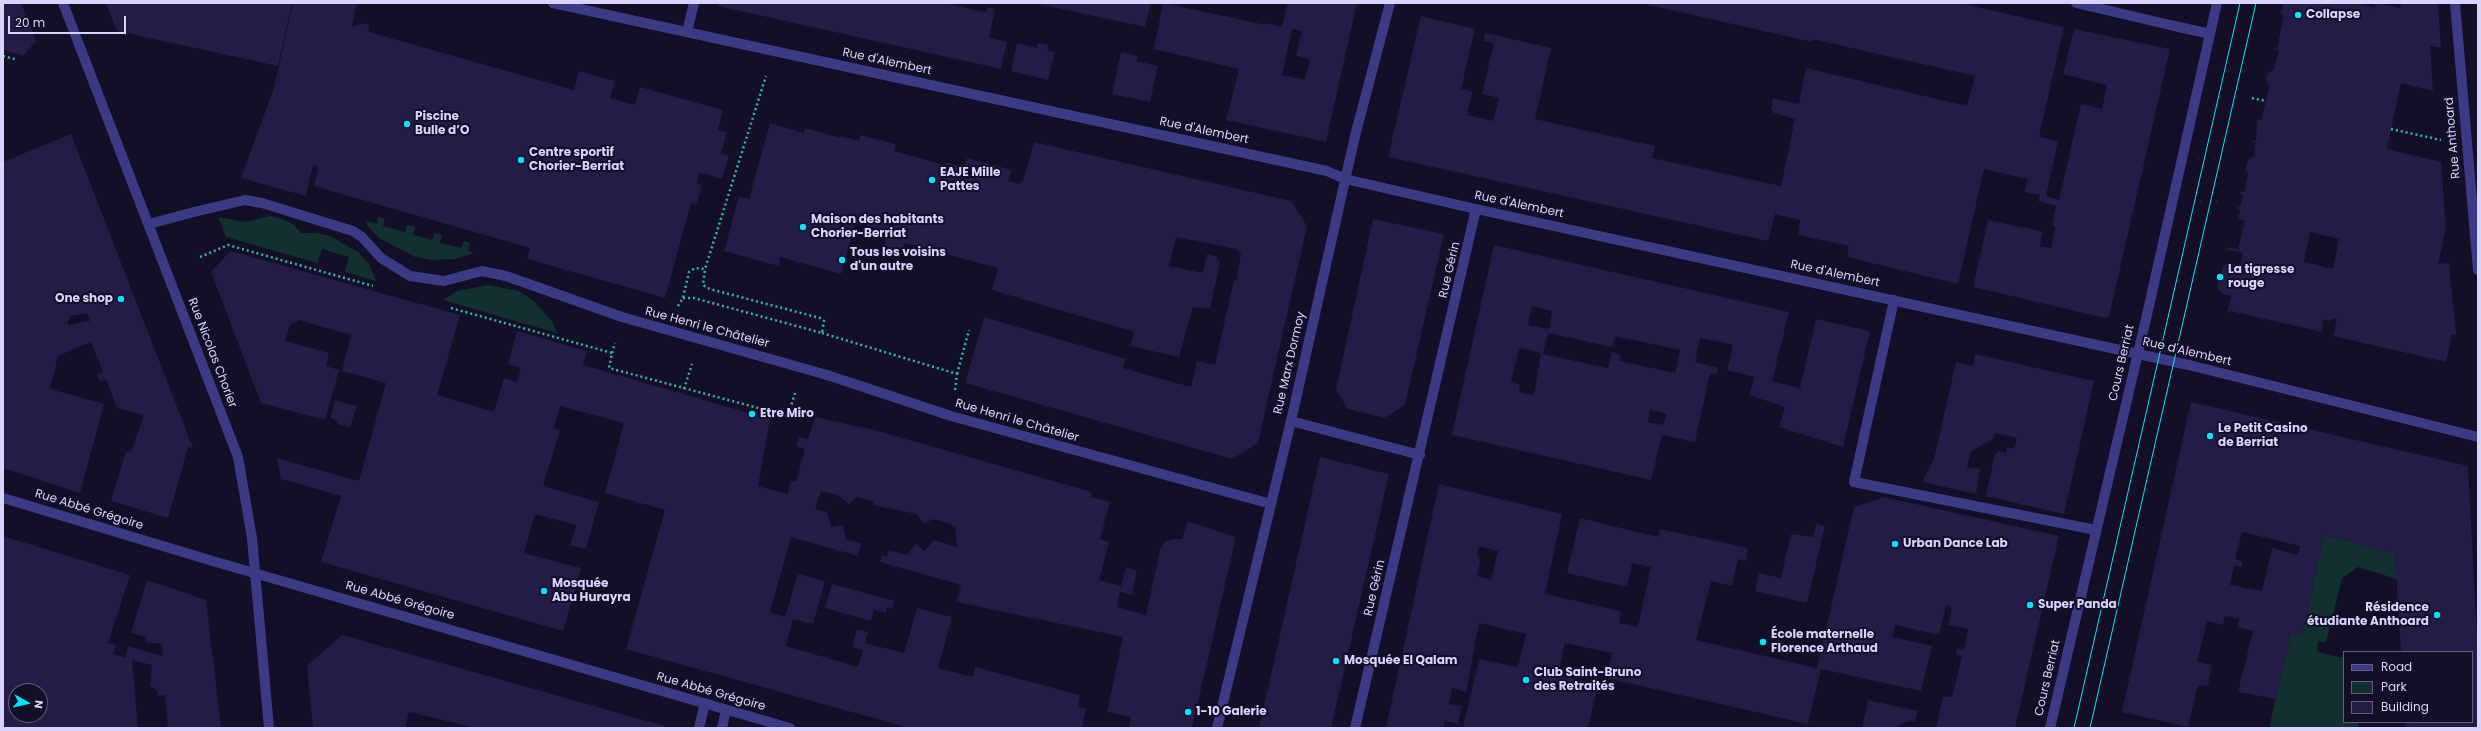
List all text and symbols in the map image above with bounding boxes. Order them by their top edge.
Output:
scale bar [10,8,128,34]
place label: Collapse [2306,8,2360,22]
marker: Collapse [2293,10,2303,20]
text: 20 m [15,14,45,31]
street label: Rue d'Alembert [841,46,933,78]
street label: Rue Anthoard [2442,97,2464,179]
place label: Piscine Bulle d’O [415,110,469,138]
street label: Rue d'Alembert [1158,115,1250,147]
marker: Piscine Bulle d’O [402,119,412,129]
place label: Centre sportif Chorier-Berriat [529,146,624,174]
marker: Centre sportif Chorier-Berriat [516,155,526,165]
place label: EAJE Mille Pattes [940,166,1000,194]
marker: EAJE Mille Pattes [927,175,937,185]
street label: Rue d'Alembert [1473,189,1565,221]
place label: Maison des habitants Chorier-Berriat [811,213,944,241]
marker: Maison des habitants Chorier-Berriat [798,222,808,232]
street label: Rue Gérin [1437,240,1463,300]
place label: Tous les voisins d'un autre [850,246,946,274]
marker: Tous les voisins d'un autre [837,255,847,265]
street label: Rue d'Alembert [1789,258,1881,290]
place label: La tigresse rouge [2228,263,2294,291]
marker: La tigresse rouge [2215,272,2225,282]
place label: One shop [55,292,113,306]
marker: One shop [116,294,126,304]
street label: Rue Nicolas Chorier [184,296,240,410]
street label: Rue Henri le Châtelier [643,304,771,352]
street label: Rue Marx Dormoy [1271,310,1309,416]
street label: Cours Berriat [2106,324,2138,402]
street label: Rue d'Alembert [2141,335,2233,369]
street label: Rue Henri le Châtelier [954,396,1080,446]
place label: Etre Miro [760,407,814,421]
marker: Etre Miro [747,409,757,419]
place label: Le Petit Casino de Berriat [2218,422,2308,450]
marker: Le Petit Casino de Berriat [2205,431,2215,441]
street label: Rue Abbé Grégoire [33,487,145,533]
place label: Urban Dance Lab [1903,537,2008,551]
marker: Urban Dance Lab [1890,539,1900,549]
street label: Rue Gérin [1362,558,1388,618]
place label: Mosquée Abu Hurayra [552,577,631,605]
street label: Rue Abbé Grégoire [344,579,456,623]
marker: Mosquée Abu Hurayra [539,586,549,596]
place label: Super Panda [2038,598,2117,612]
marker: Super Panda [2025,600,2035,610]
place label: Résidence étudiante Anthoard [2307,601,2429,629]
marker: Résidence étudiante Anthoard [2432,610,2442,620]
place label: École maternelle Florence Arthaud [1771,628,1878,656]
marker: École maternelle Florence Arthaud [1758,637,1768,647]
street label: Cours Berriat [2032,639,2064,717]
legend [2343,651,2473,723]
place label: Mosquée El Qalam [1344,654,1457,668]
marker: Mosquée El Qalam [1331,656,1341,666]
text: Road [2381,658,2412,675]
place label: Club Saint-Bruno des Retraités [1534,666,1641,694]
street label: Rue Abbé Grégoire [655,670,767,714]
marker: Club Saint-Bruno des Retraités [1521,675,1531,685]
text: Park [2381,678,2407,695]
north arrow [8,683,48,723]
text: Building [2381,698,2429,715]
text: N [30,699,47,710]
place label: 1-10 Galerie [1196,705,1267,719]
marker: 1-10 Galerie [1183,707,1193,717]

